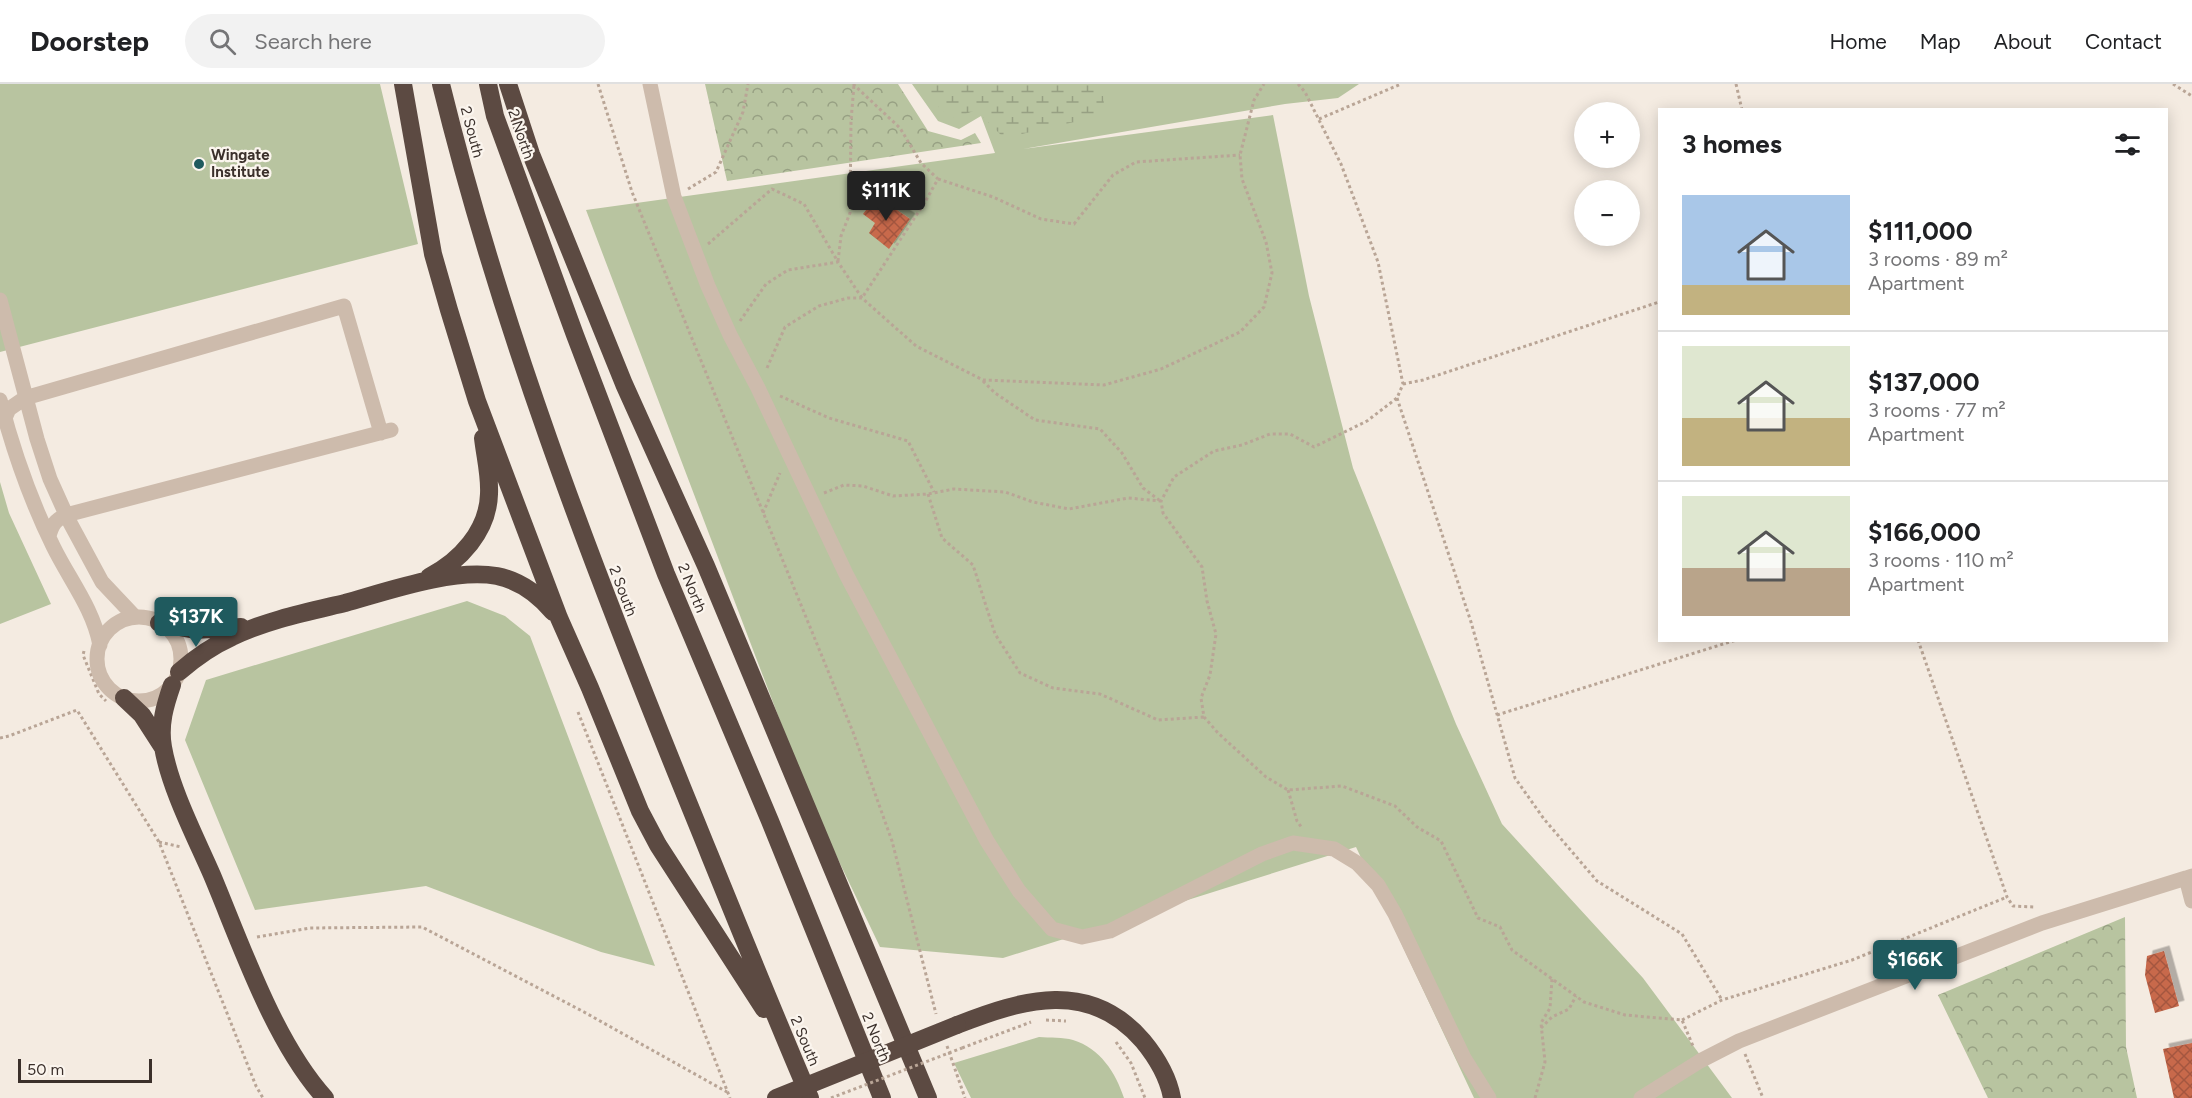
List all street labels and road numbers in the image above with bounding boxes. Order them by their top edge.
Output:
street label: 2 South [457,104,487,160]
street label: 2 North [504,107,538,161]
street label: 2 North [674,561,710,615]
street label: 2 South [605,563,641,619]
street label: 2 North [858,1010,894,1064]
street label: 2 South [786,1013,824,1069]

